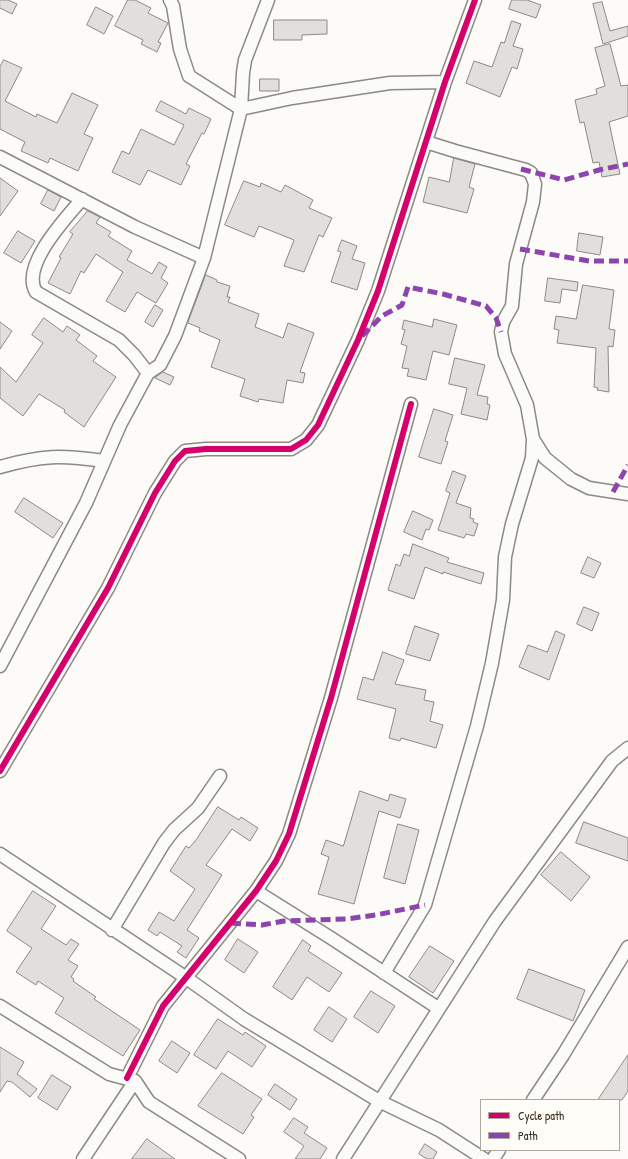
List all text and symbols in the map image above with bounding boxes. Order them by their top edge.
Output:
legend [480,1099,620,1151]
text: Cycle path [518,1107,564,1124]
text: Path [518,1127,538,1144]

